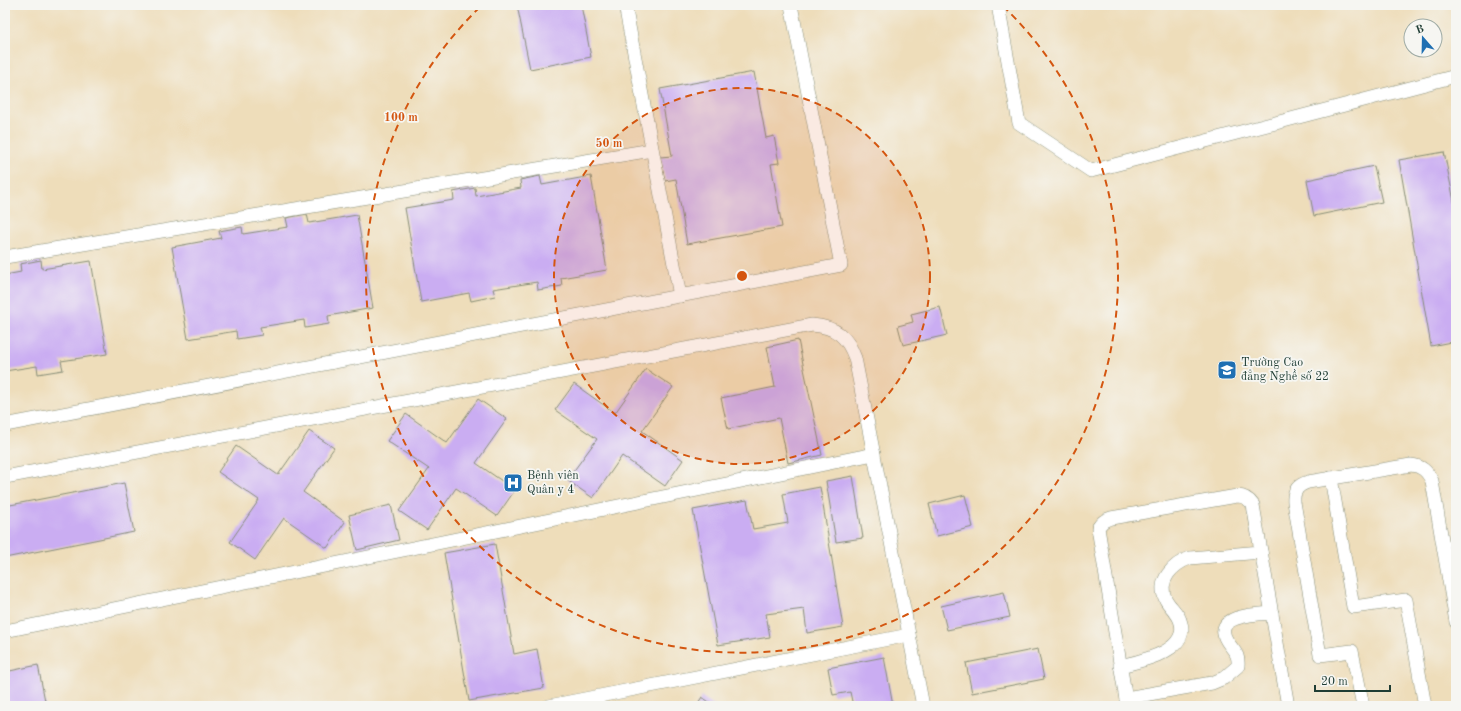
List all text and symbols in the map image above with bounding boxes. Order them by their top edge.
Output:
north arrow [1403,18,1443,58]
text: B [1415,23,1426,37]
text: 100 m [384,112,418,124]
text: 50 m [596,137,623,150]
centre of rings [735,269,749,283]
place label: Trường Cao đẳng Nghề số 22 [1241,357,1329,383]
school or university icon: Trường Cao đẳng Nghề số 22 [1216,359,1238,381]
place label: Bệnh viên Quân y 4 [527,470,579,496]
hospital icon: Bệnh viên Quân y 4 [502,472,524,494]
scale bar [1315,667,1390,693]
text: 20 m [1321,676,1348,688]

